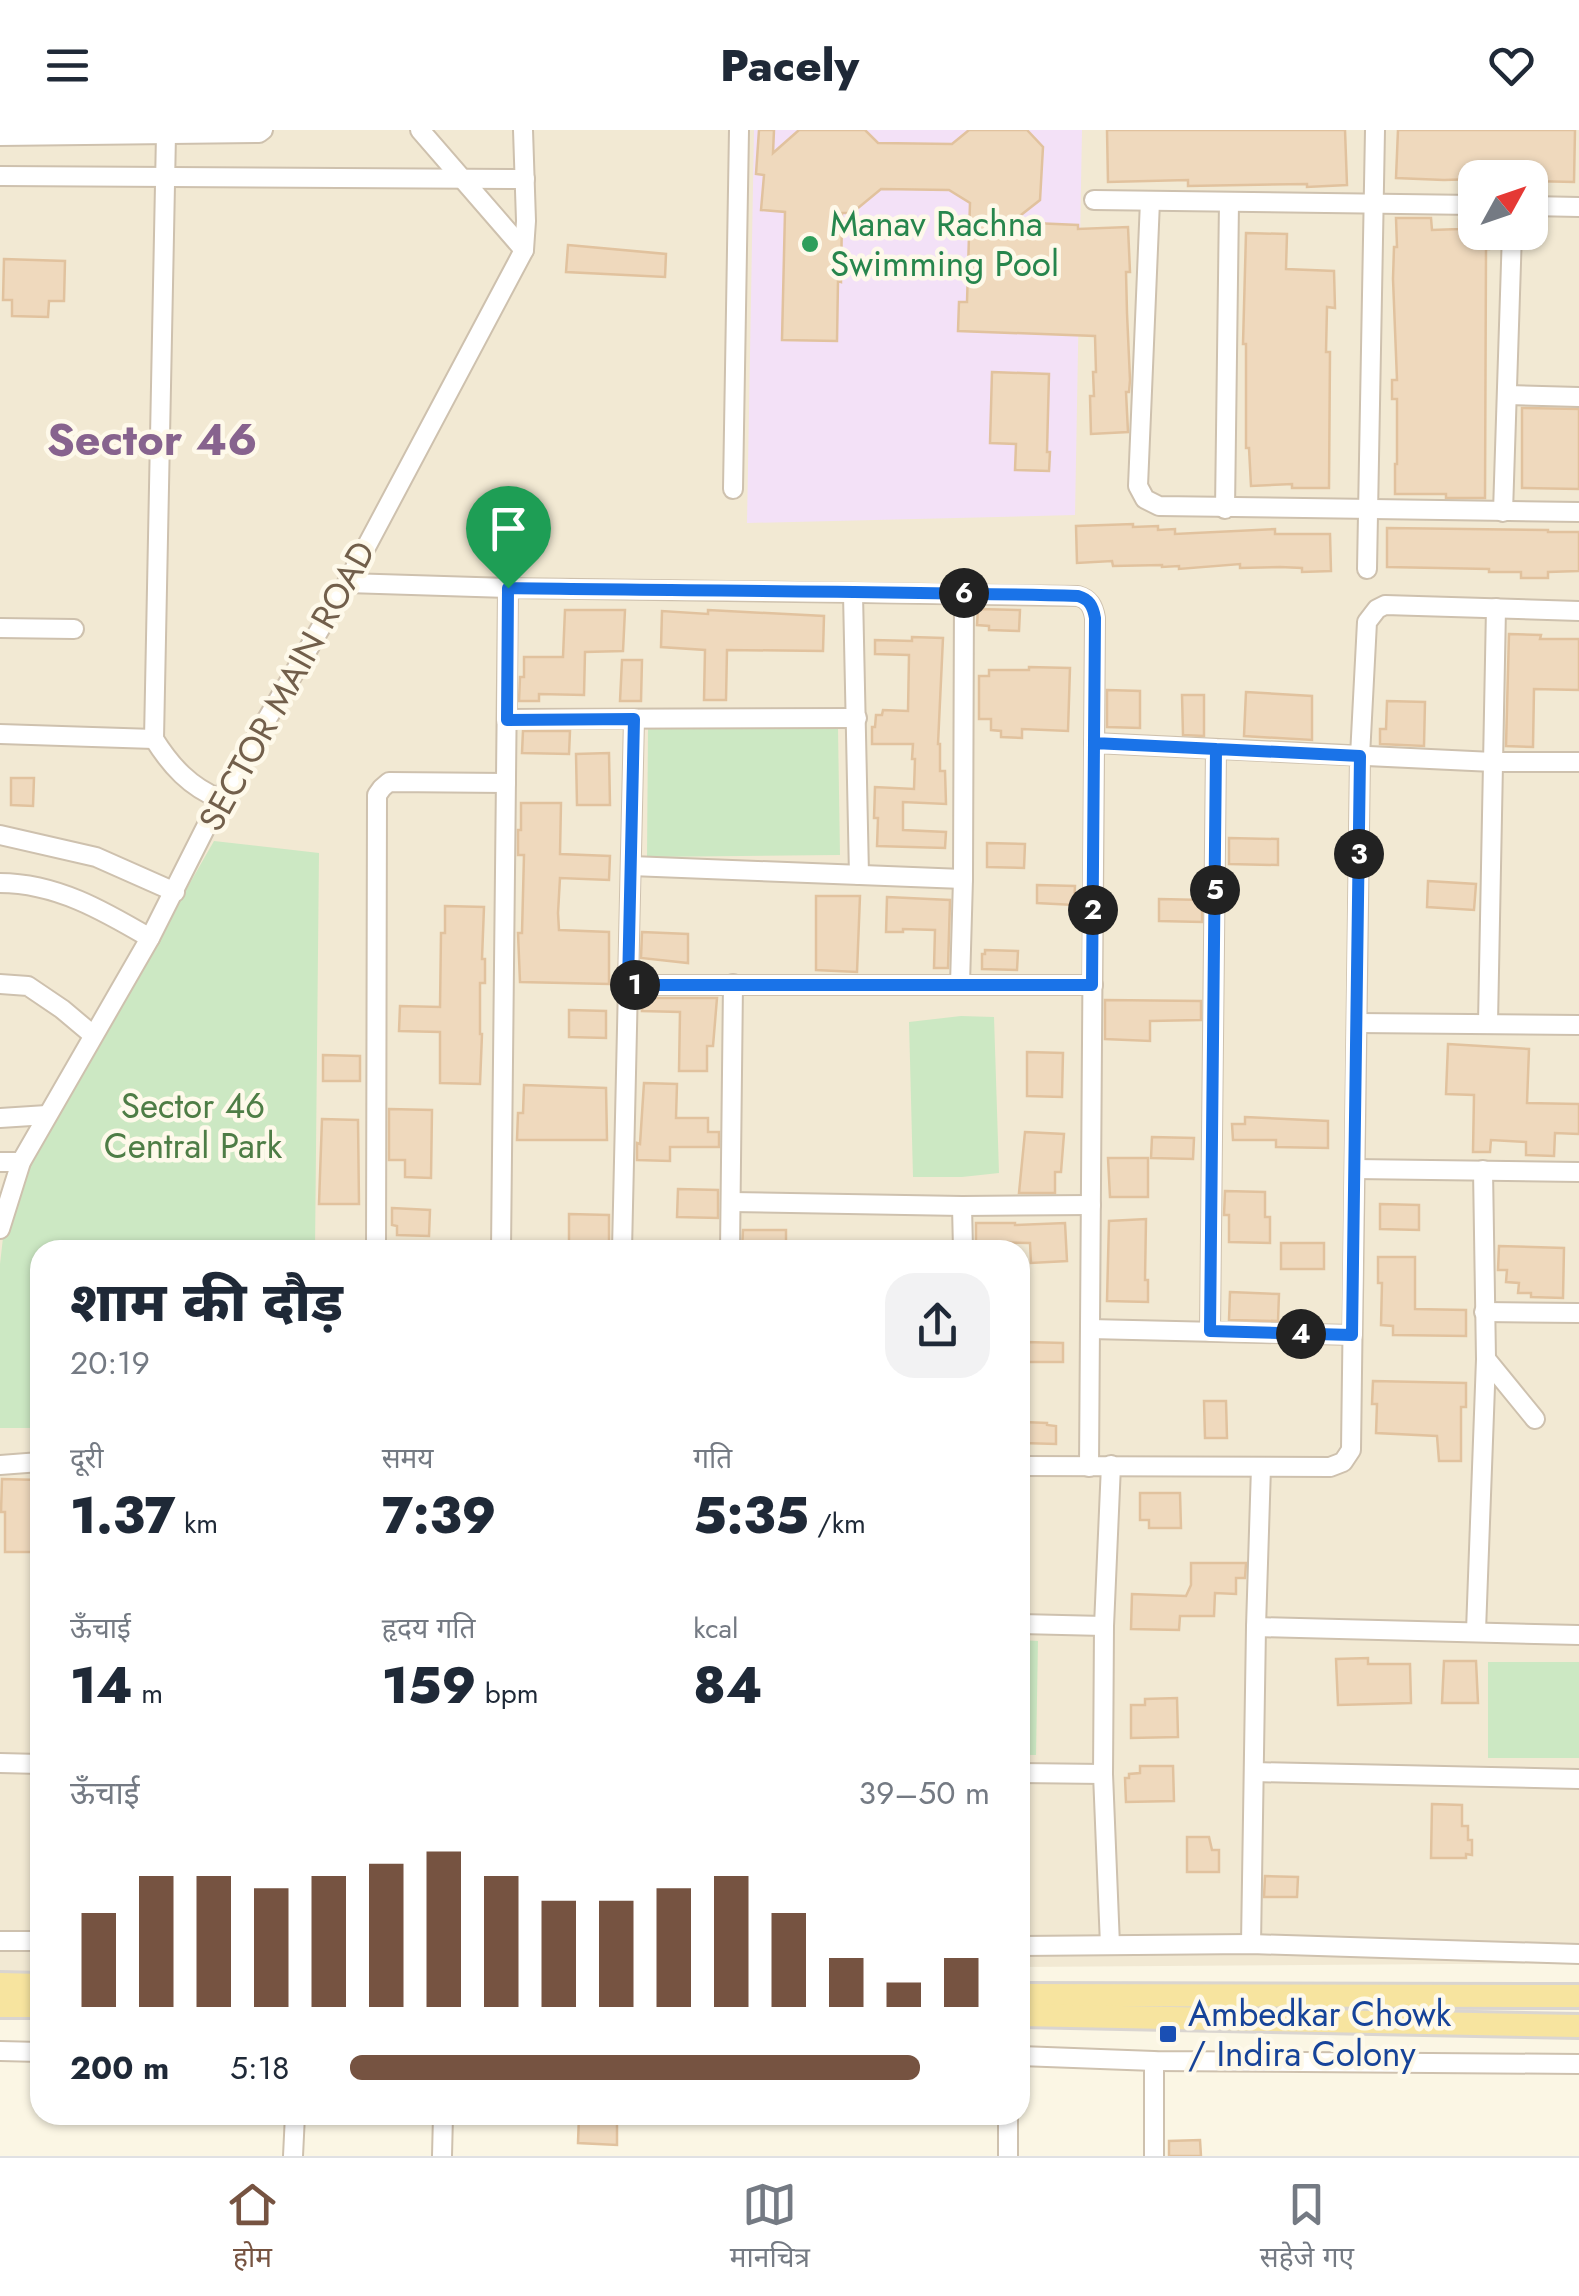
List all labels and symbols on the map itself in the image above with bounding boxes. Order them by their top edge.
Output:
north arrow [1458,160,1548,250]
place label: Manav Rachna Swimming Pool [830,199,1059,289]
marker: Manav Rachna Swimming Pool [799,233,821,255]
district label: Sector 46 [47,407,257,472]
pin [466,486,551,589]
street label: SECTOR MAIN ROAD [187,532,387,840]
pin: 6 [939,568,989,618]
pin: 3 [1334,829,1384,879]
pin: 5 [1190,865,1240,915]
pin: 2 [1068,885,1118,935]
pin: 1 [610,960,660,1010]
park label: Sector 46 Central Park [104,1081,283,1171]
pin: 4 [1276,1309,1326,1359]
place label: Ambedkar Chowk / Indira Colony [1188,1989,1452,2079]
marker: Ambedkar Chowk / Indira Colony [1157,2023,1179,2045]

